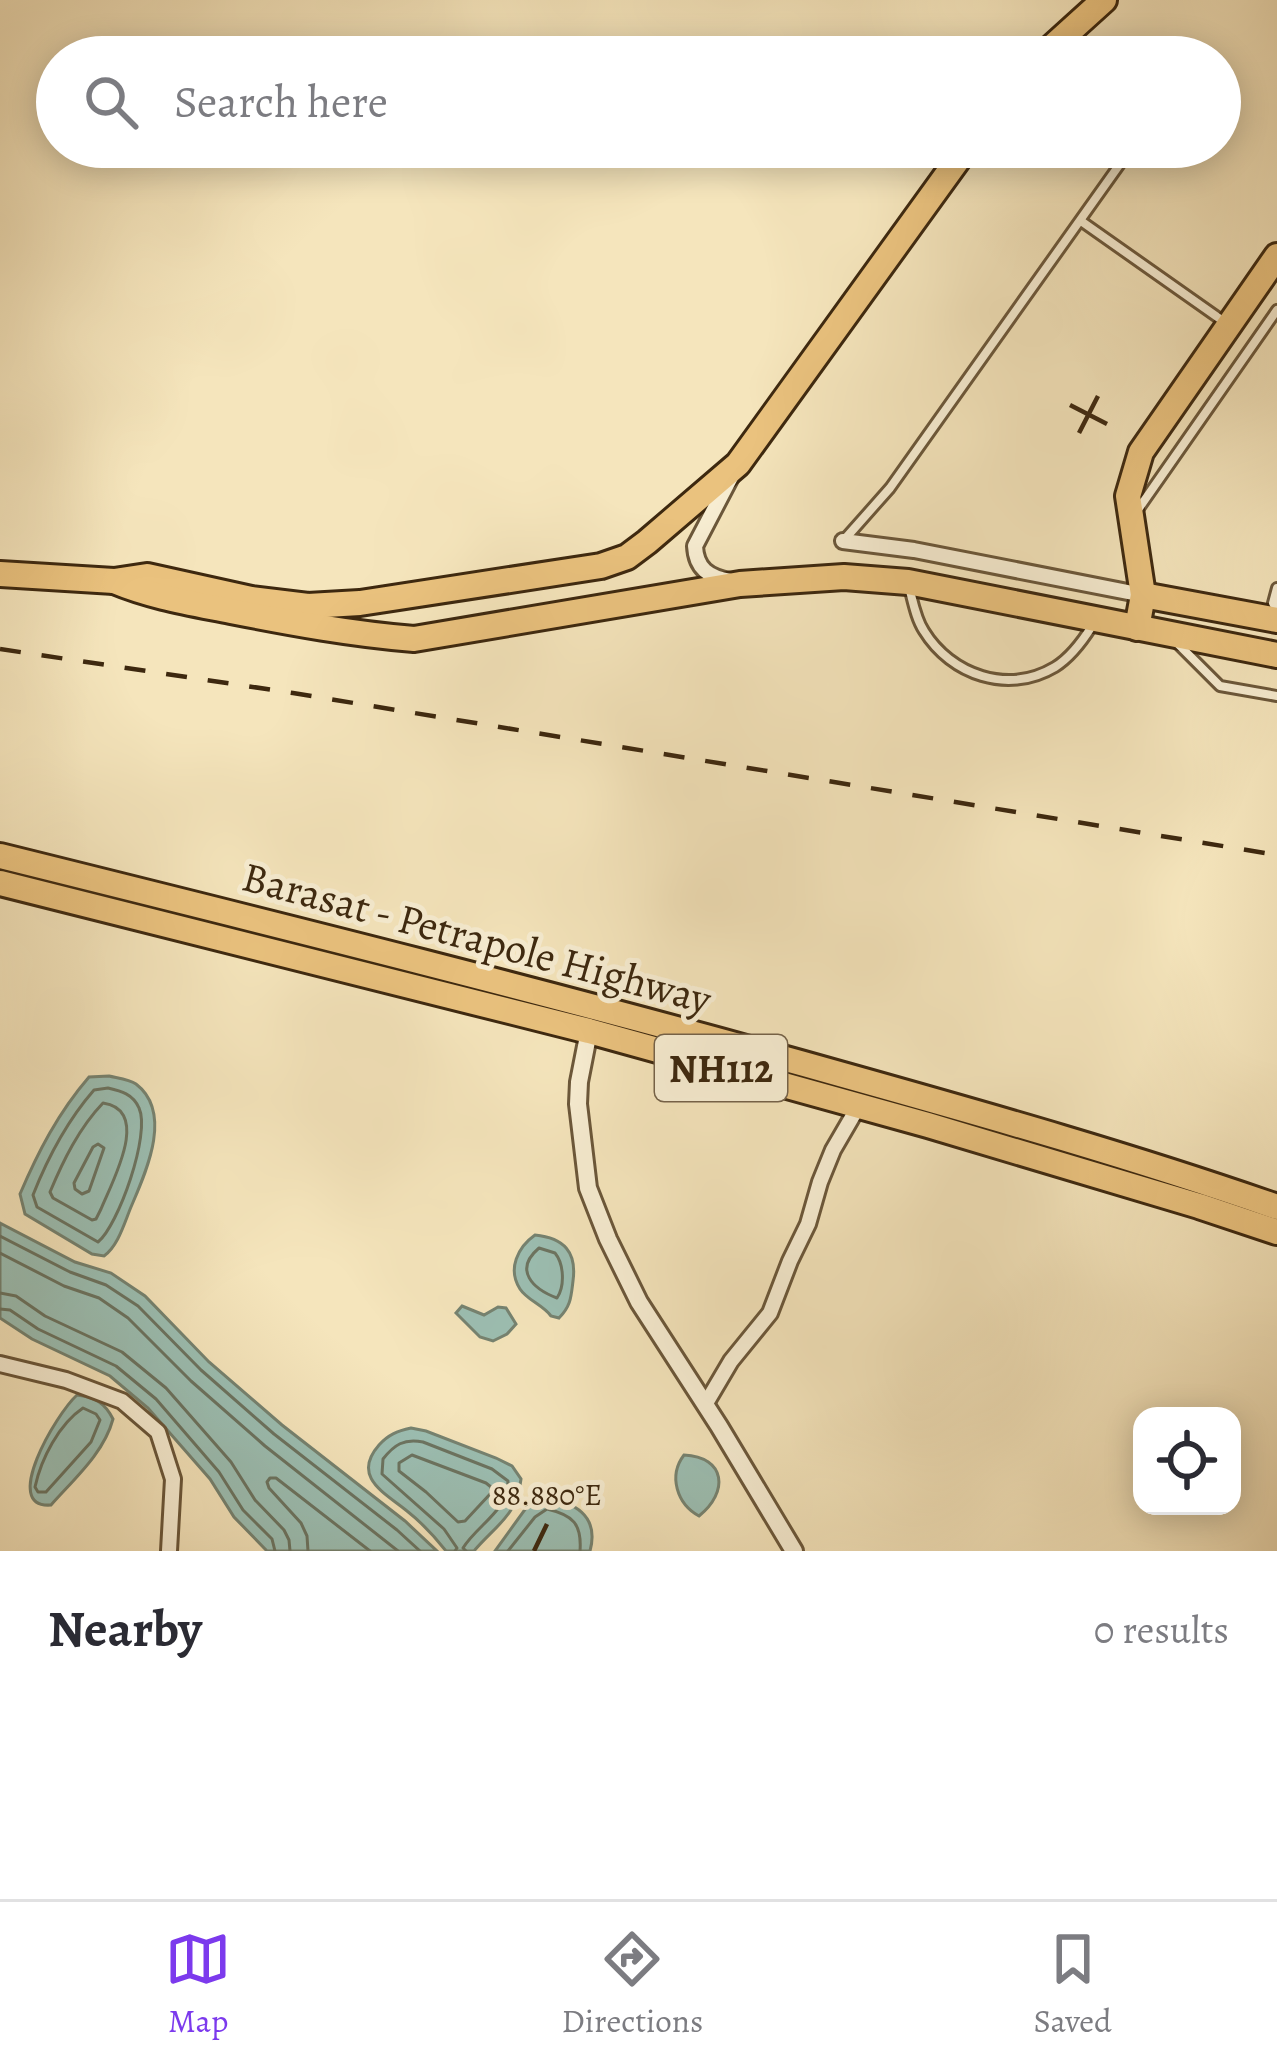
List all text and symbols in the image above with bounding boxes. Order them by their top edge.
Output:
search box [36,36,1241,168]
icon: search [78,69,144,135]
text: Search here [174,71,388,133]
street label: Barasat - Petrapole Highway [236,847,719,1028]
road number: NH112 [655,1035,787,1101]
map controls [1133,1407,1241,1515]
button: locate [1133,1407,1241,1515]
text: 88.880°E [492,1475,602,1515]
text: Nearby [48,1594,202,1664]
text: 0 results [1094,1603,1229,1656]
tab: Map [165,1926,231,2043]
tab: Directions [562,1926,703,2043]
tab: Saved [1034,1926,1112,2043]

